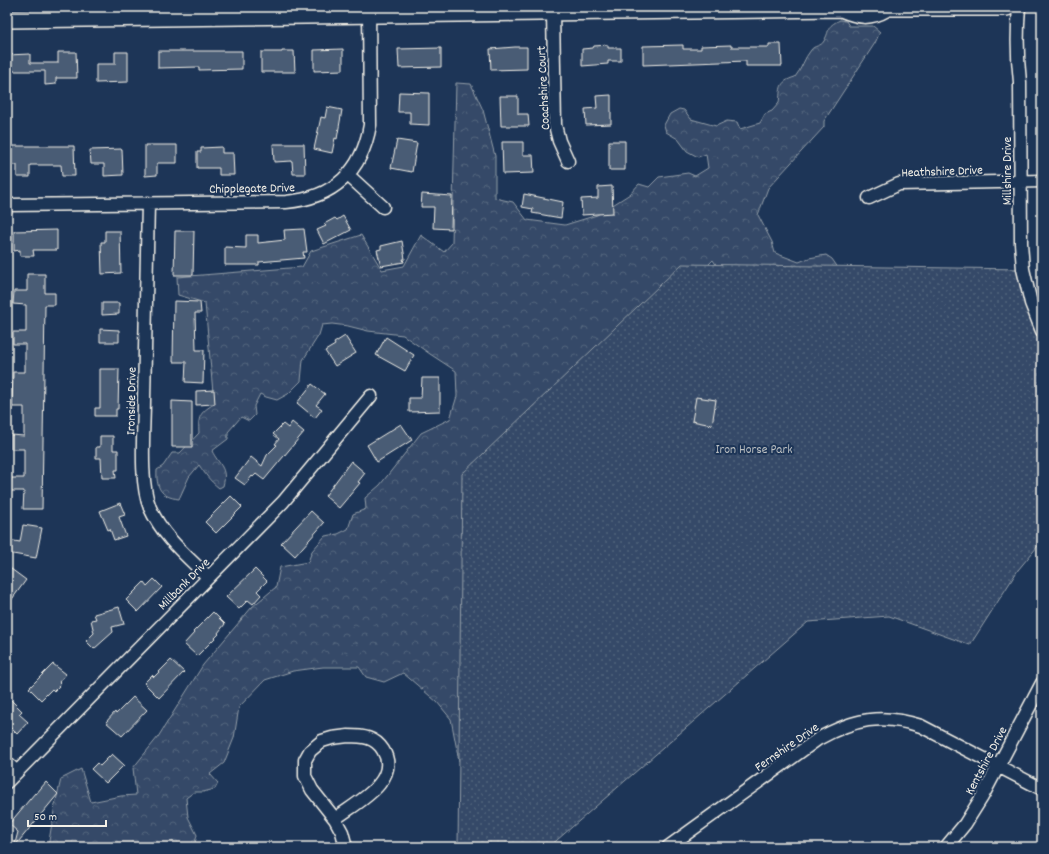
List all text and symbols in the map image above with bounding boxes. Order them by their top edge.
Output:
street label: Coachshire Court [533,45,556,130]
street label: Millshire Drive [999,136,1018,205]
street label: Heathshire Drive [901,162,983,183]
street label: Chipplegate Drive [209,179,295,200]
street label: Ironside Drive [122,366,143,435]
park label: Iron Horse Park [715,441,793,460]
street label: Millbank Drive [154,554,215,615]
street label: Fernshire Drive [751,719,824,777]
street label: Kentshire Drive [961,723,1013,799]
scale bar [28,802,106,828]
text: 50 m [34,809,57,826]

